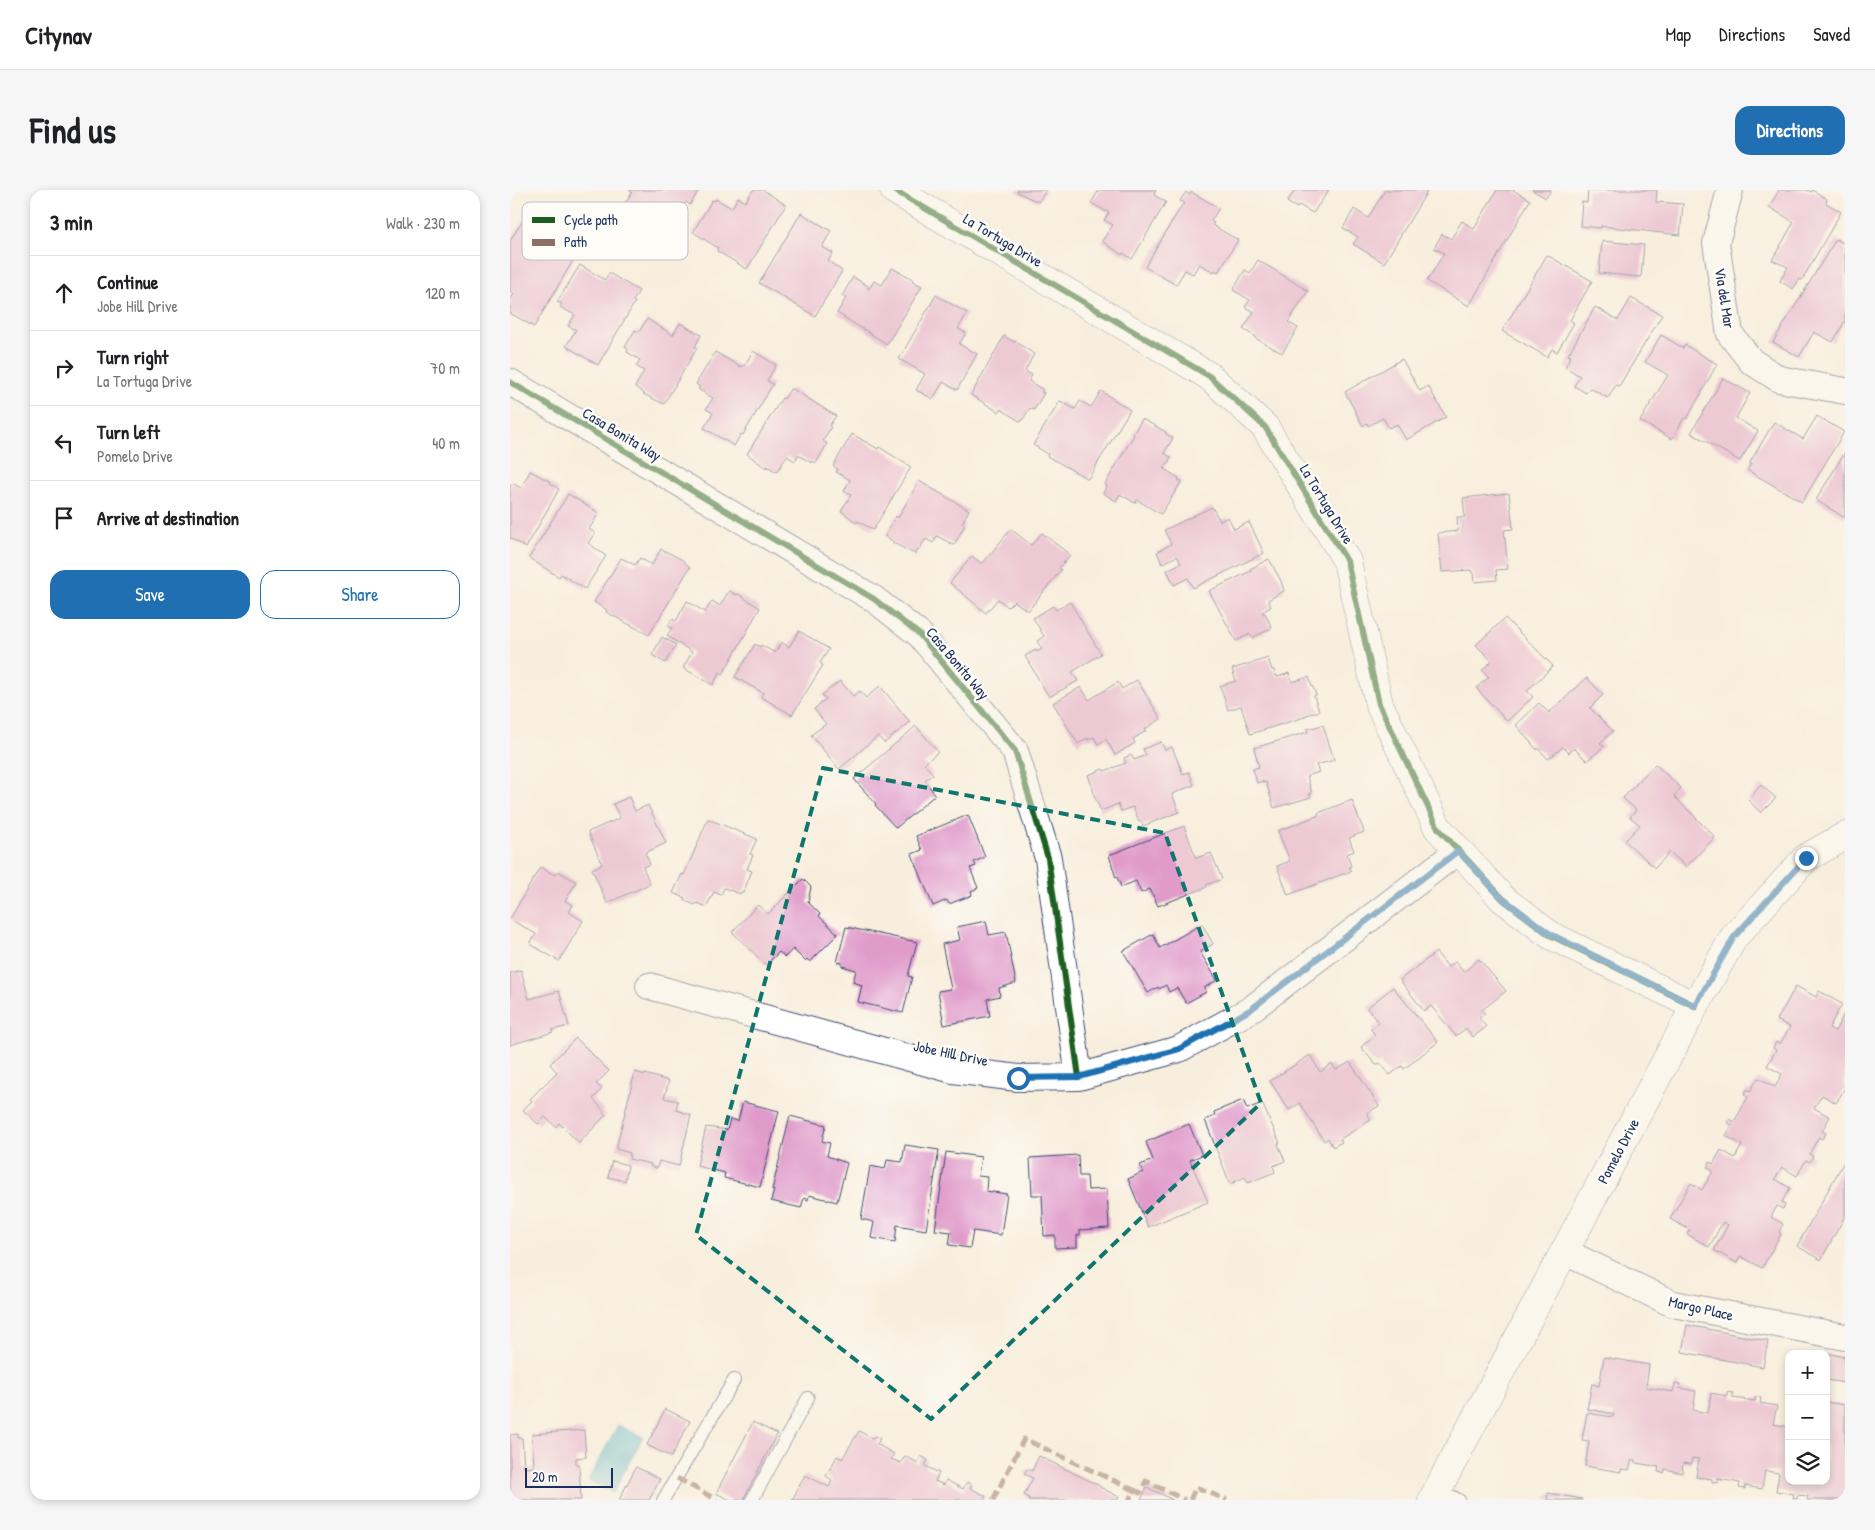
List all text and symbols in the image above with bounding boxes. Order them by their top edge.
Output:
text: Citynav [25,19,92,51]
text: Map [1666,22,1691,47]
text: Directions [1719,22,1785,47]
text: Saved [1813,22,1850,47]
button: Directions [1735,106,1845,155]
text: Find us [30,107,116,154]
legend [522,202,688,260]
text: 3 min [50,208,93,237]
street label: La Tortuga Drive [959,208,1047,272]
text: Cycle path [564,210,618,230]
text: Walk · 230 m [386,212,460,234]
text: Path [564,232,587,251]
street label: Via del Mar [1710,266,1740,330]
text: Continue [97,269,158,295]
icon: ahead [50,279,78,307]
text: 120 m [425,282,460,304]
text: Jobe Hill Drive [97,295,178,317]
text: Turn right [97,344,168,370]
icon: right [50,354,78,382]
text: 70 m [430,357,460,379]
text: La Tortuga Drive [97,370,192,392]
street label: Casa Bonita Way [578,402,666,466]
text: Turn left [97,419,160,445]
icon: left [50,429,78,457]
text: 40 m [432,432,460,454]
text: Pomelo Drive [97,445,173,467]
street label: La Tortuga Drive [1295,460,1359,548]
icon: arrive [50,504,78,532]
text: Arrive at destination [97,505,239,531]
button: Save [50,570,250,619]
button: Share [260,570,460,619]
street label: Casa Bonita Way [921,622,995,704]
route end [1795,847,1818,870]
street label: Jobe Hill Drive [912,1035,990,1071]
route start [1007,1067,1030,1090]
street label: Pomelo Drive [1592,1115,1644,1187]
street label: Margo Place [1667,1290,1735,1326]
map controls [1785,1350,1830,1485]
button: + [1785,1350,1830,1395]
button: − [1785,1395,1830,1440]
button: layers [1785,1440,1830,1485]
scale bar [525,1465,612,1488]
text: 20 m [532,1467,558,1486]

